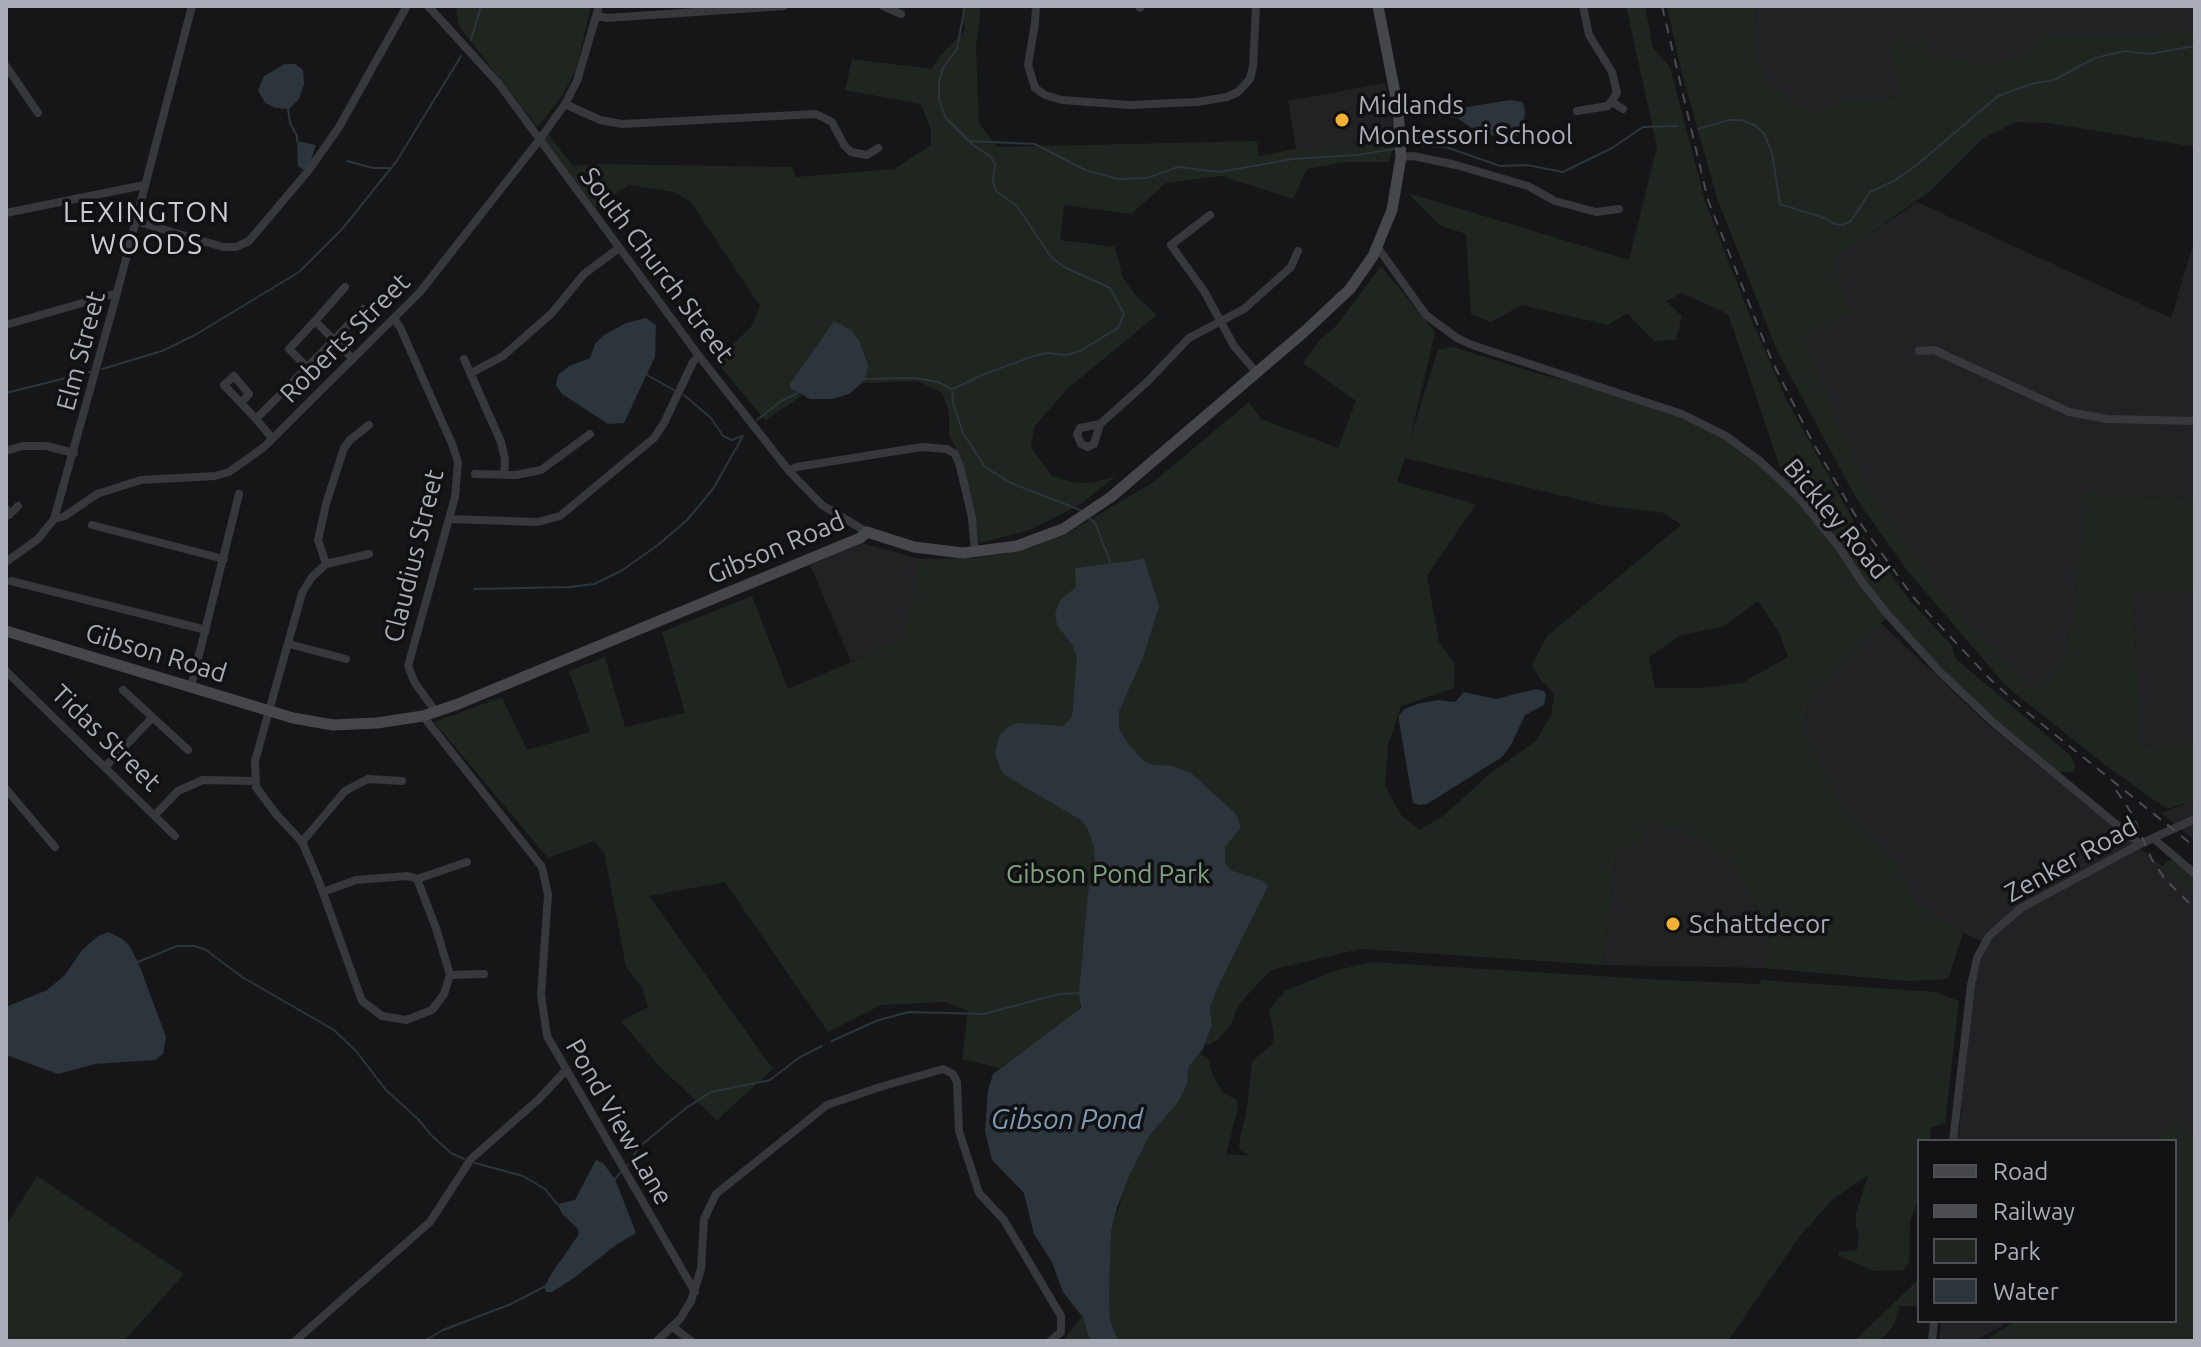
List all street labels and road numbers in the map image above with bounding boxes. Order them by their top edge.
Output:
street label: South Church Street [574,162,740,368]
street label: Roberts Street [274,267,416,409]
street label: Elm Street [50,288,112,414]
street label: Bickley Road [1777,452,1895,586]
street label: Claudius Street [377,466,451,646]
street label: Gibson Road [703,505,849,591]
street label: Gibson Road [82,617,230,689]
street label: Tidas Street [45,678,167,798]
street label: Zenker Road [1999,811,2143,909]
street label: Pond View Lane [559,1033,679,1211]

